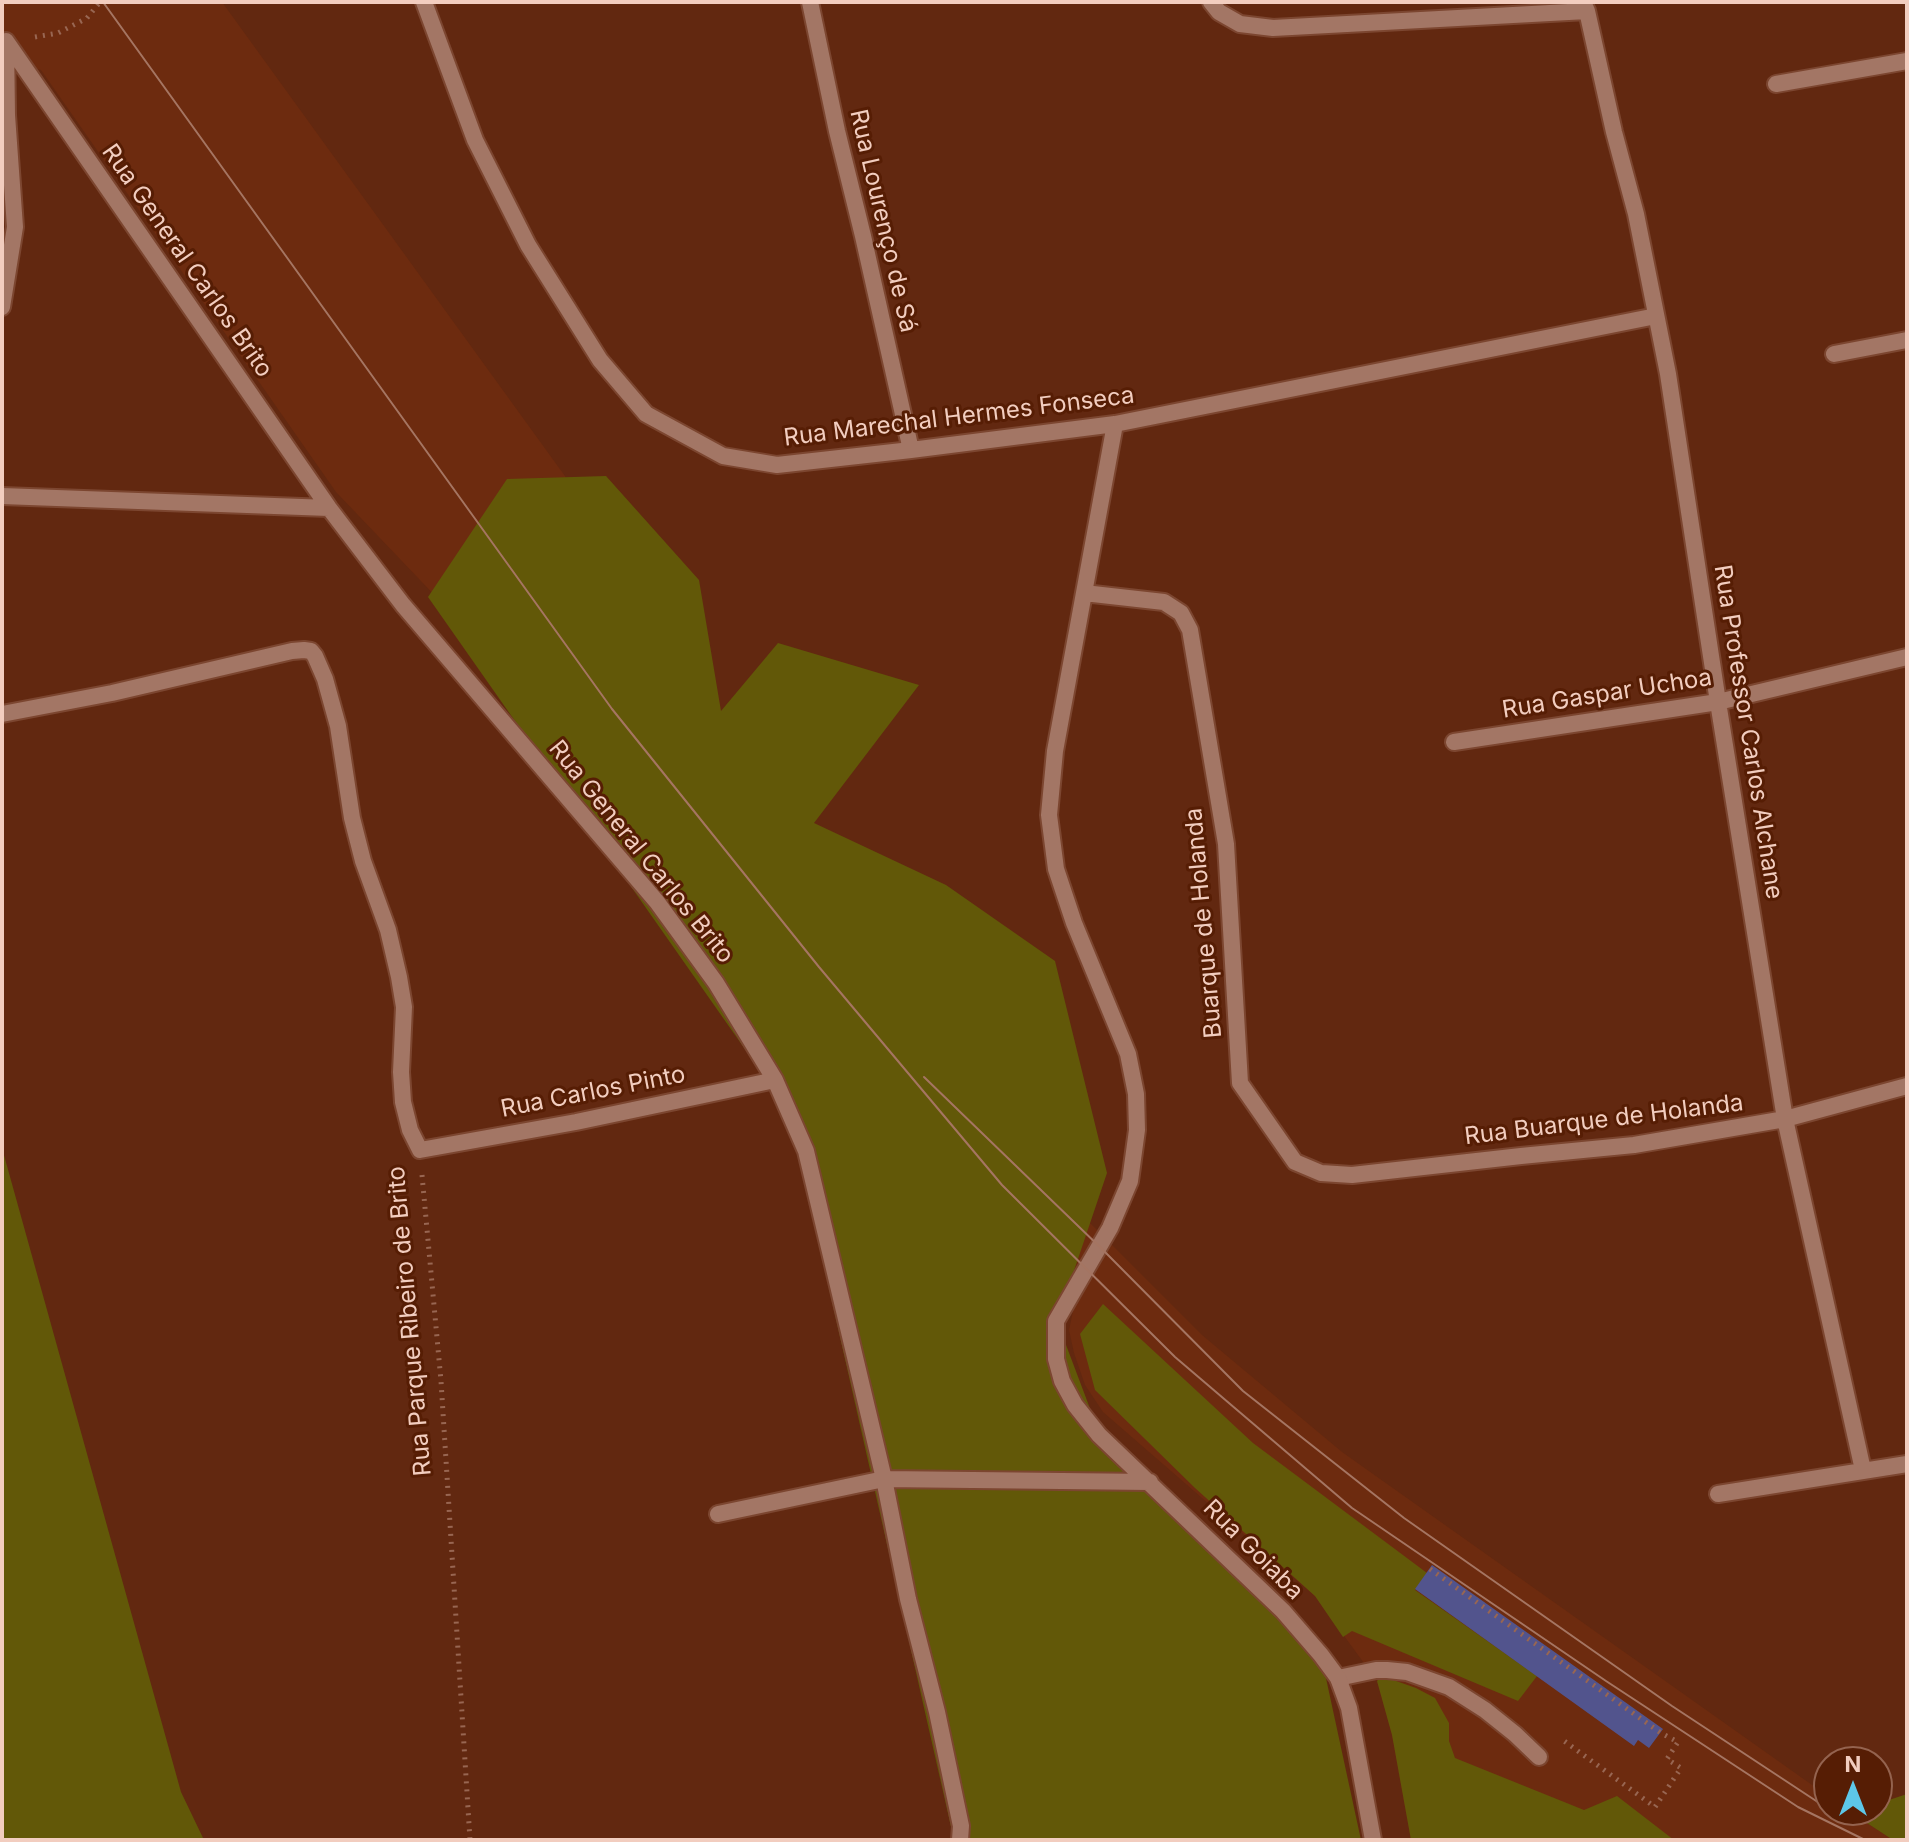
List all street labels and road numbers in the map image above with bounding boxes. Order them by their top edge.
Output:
street label: Rua Lourenço de Sá [843,107,923,335]
street label: Rua General Carlos Brito [95,139,279,383]
street label: Rua Marechal Hermes Fonseca [782,381,1136,453]
street label: Rua Professor Carlos Alchane [1707,563,1789,901]
street label: Rua Gaspar Uchoa [1500,663,1714,725]
street label: Rua General Carlos Brito [542,735,740,969]
street label: Buarque de Holanda [1180,807,1228,1039]
street label: Rua Carlos Pinto [498,1060,688,1124]
street label: Rua Buarque de Holanda [1463,1089,1745,1151]
street label: Rua Parque Ribeiro de Brito [382,1165,438,1477]
street label: Rua Goiaba [1197,1494,1309,1606]

